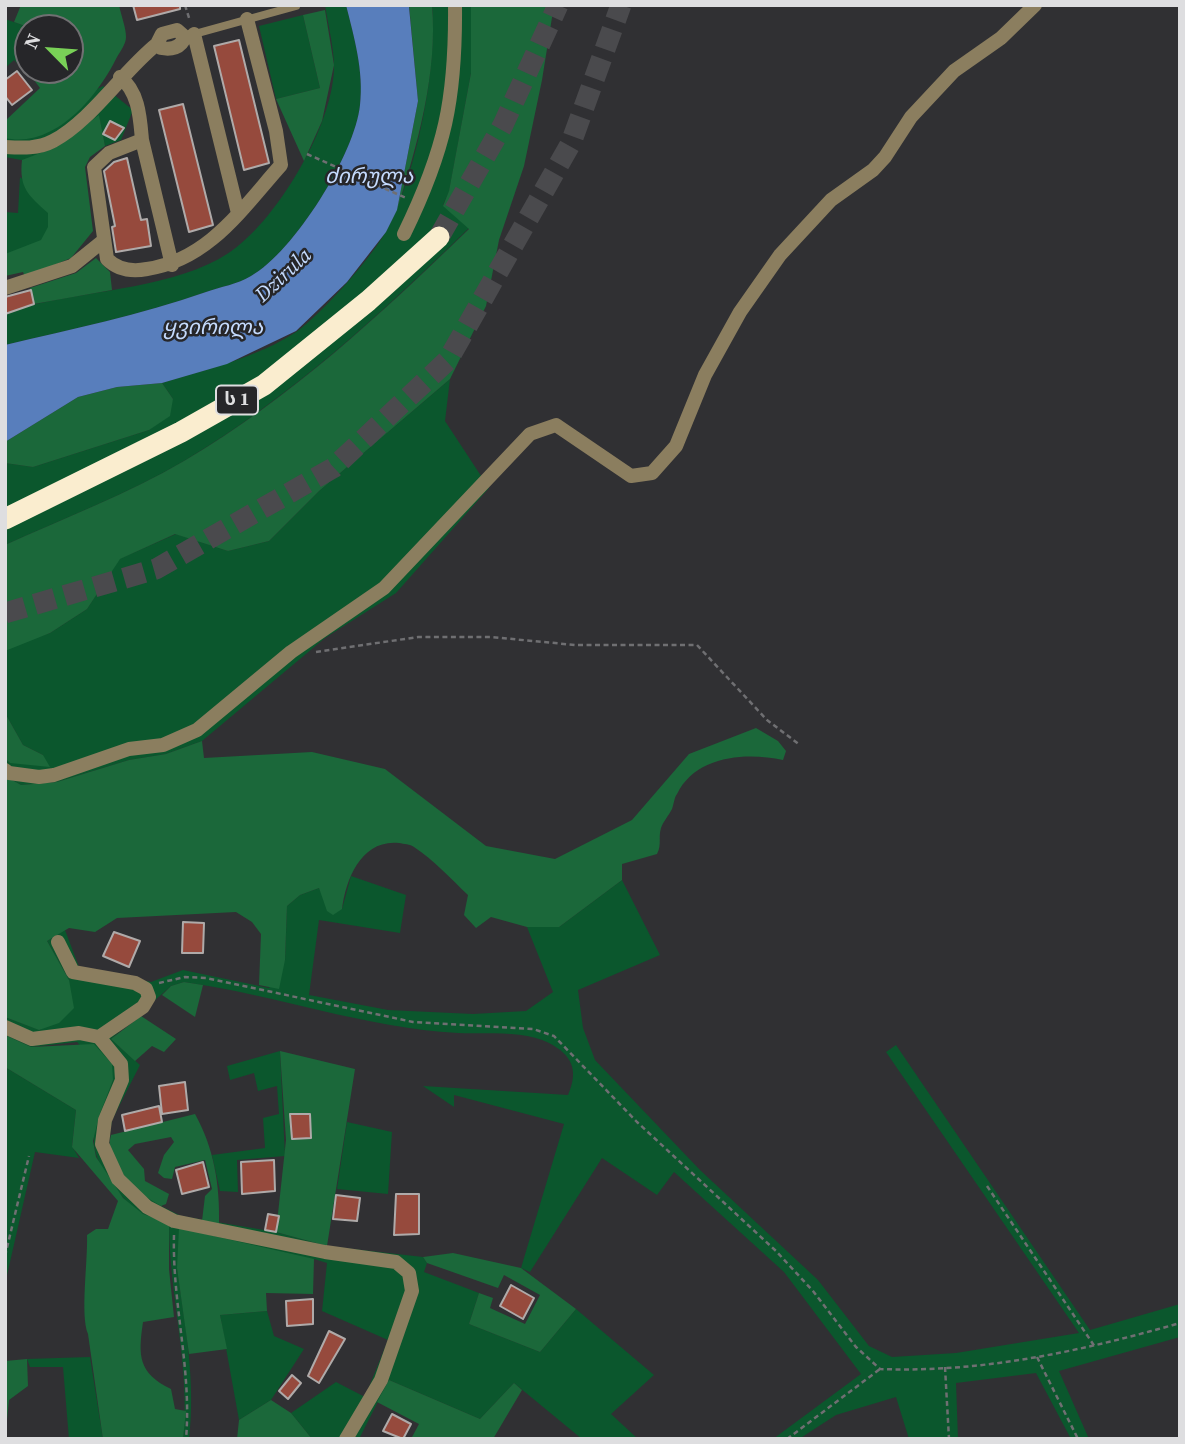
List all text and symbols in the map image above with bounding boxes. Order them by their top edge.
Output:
north arrow [14,14,84,84]
text: N [17,29,46,53]
water label: ძირულა [325,165,413,191]
water label: Dzirula [251,244,317,308]
water label: ყვირილა [163,316,263,342]
road number: ს 1 [216,386,258,414]

